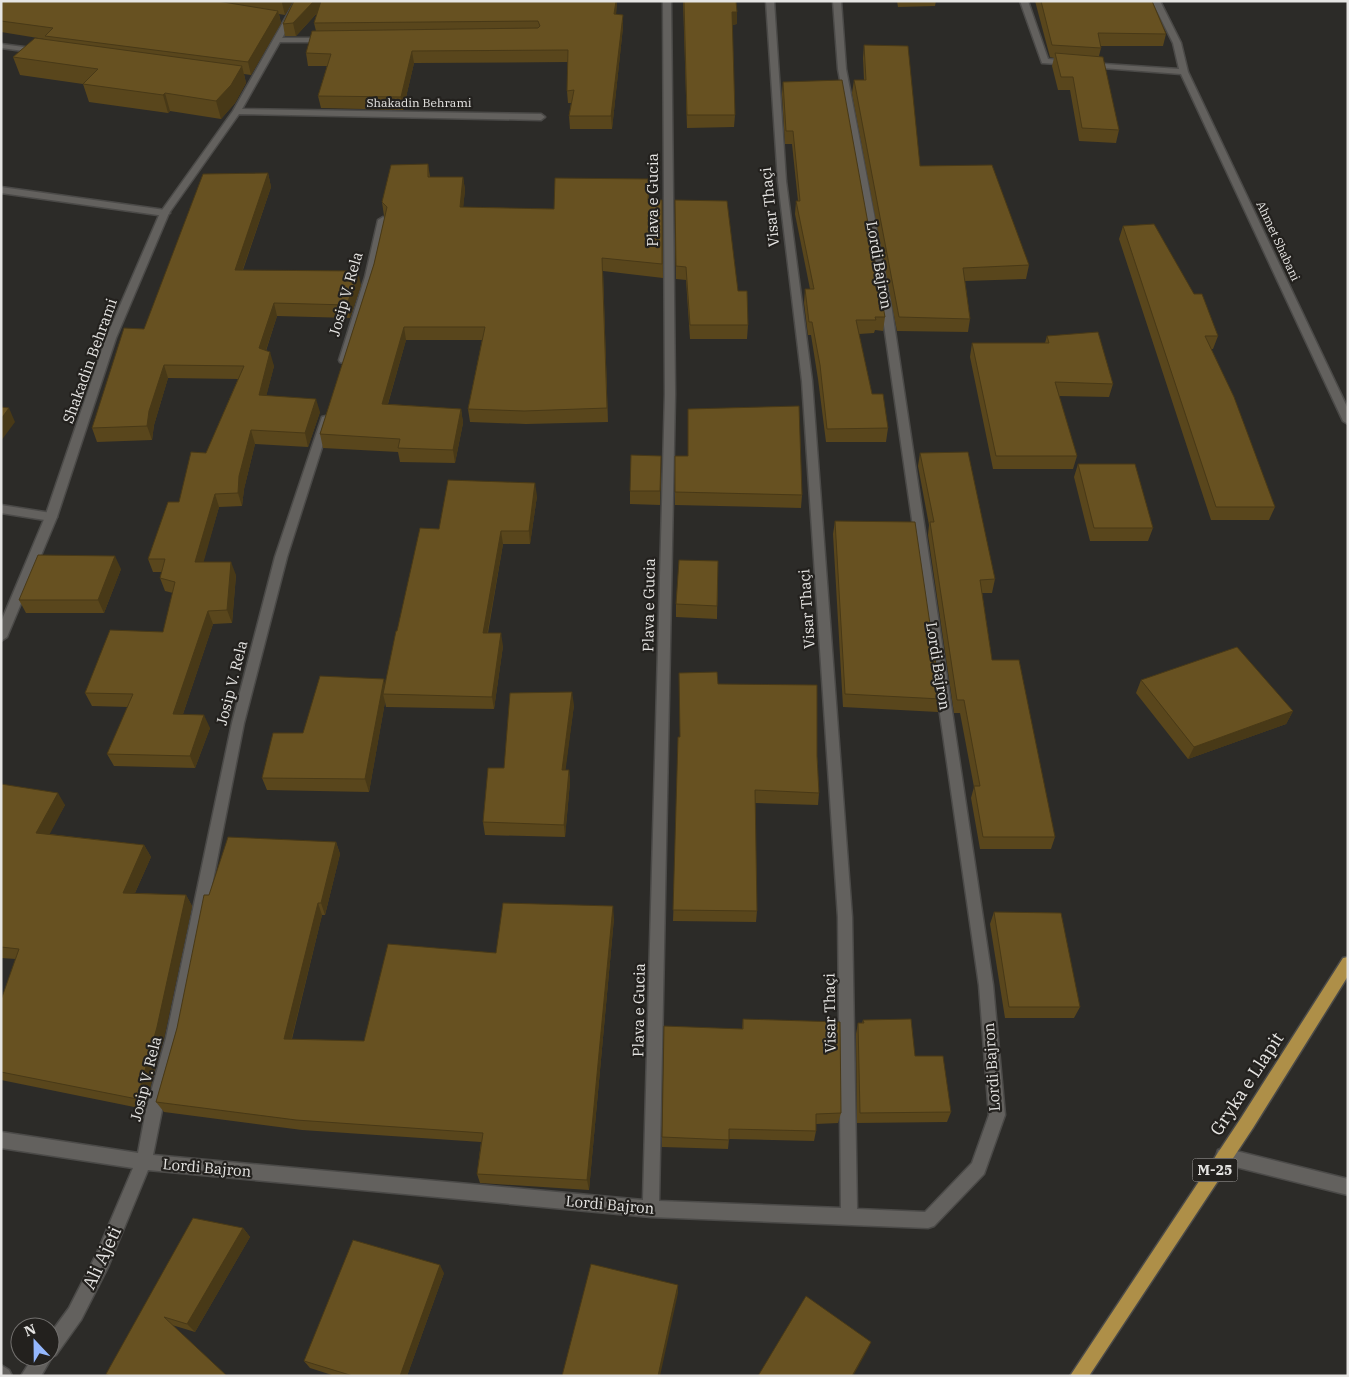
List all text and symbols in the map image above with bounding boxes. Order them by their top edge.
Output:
street label: Shakadin Behrami [366,95,472,110]
street label: Plava e Gucia [643,153,662,247]
street label: Visar Thaçi [756,166,783,248]
street label: Ahmet Shabani [1253,198,1304,283]
street label: Lordi Bajron [862,220,897,311]
street label: Josip V. Rela [324,249,367,338]
street label: Shakadin Behrami [58,296,121,426]
street label: Plava e Gucia [638,558,659,652]
street label: Visar Thaçi [794,568,819,650]
street label: Lordi Bajron [922,621,955,712]
street label: Josip V. Rela [212,638,251,727]
street label: Plava e Gucia [628,963,649,1057]
street label: Visar Thaçi [819,973,840,1053]
street label: Lordi Bajron [979,1022,1004,1112]
street label: Gryka e Llapit [1205,1028,1288,1140]
street label: Josip V. Rela [126,1034,165,1123]
street label: Lordi Bajron [162,1154,253,1181]
road number: M-25 [1192,1158,1238,1182]
street label: Lordi Bajron [565,1191,656,1218]
street label: Ali Ajeti [77,1222,126,1293]
north arrow [10,1317,60,1367]
text: N [22,1320,39,1340]

